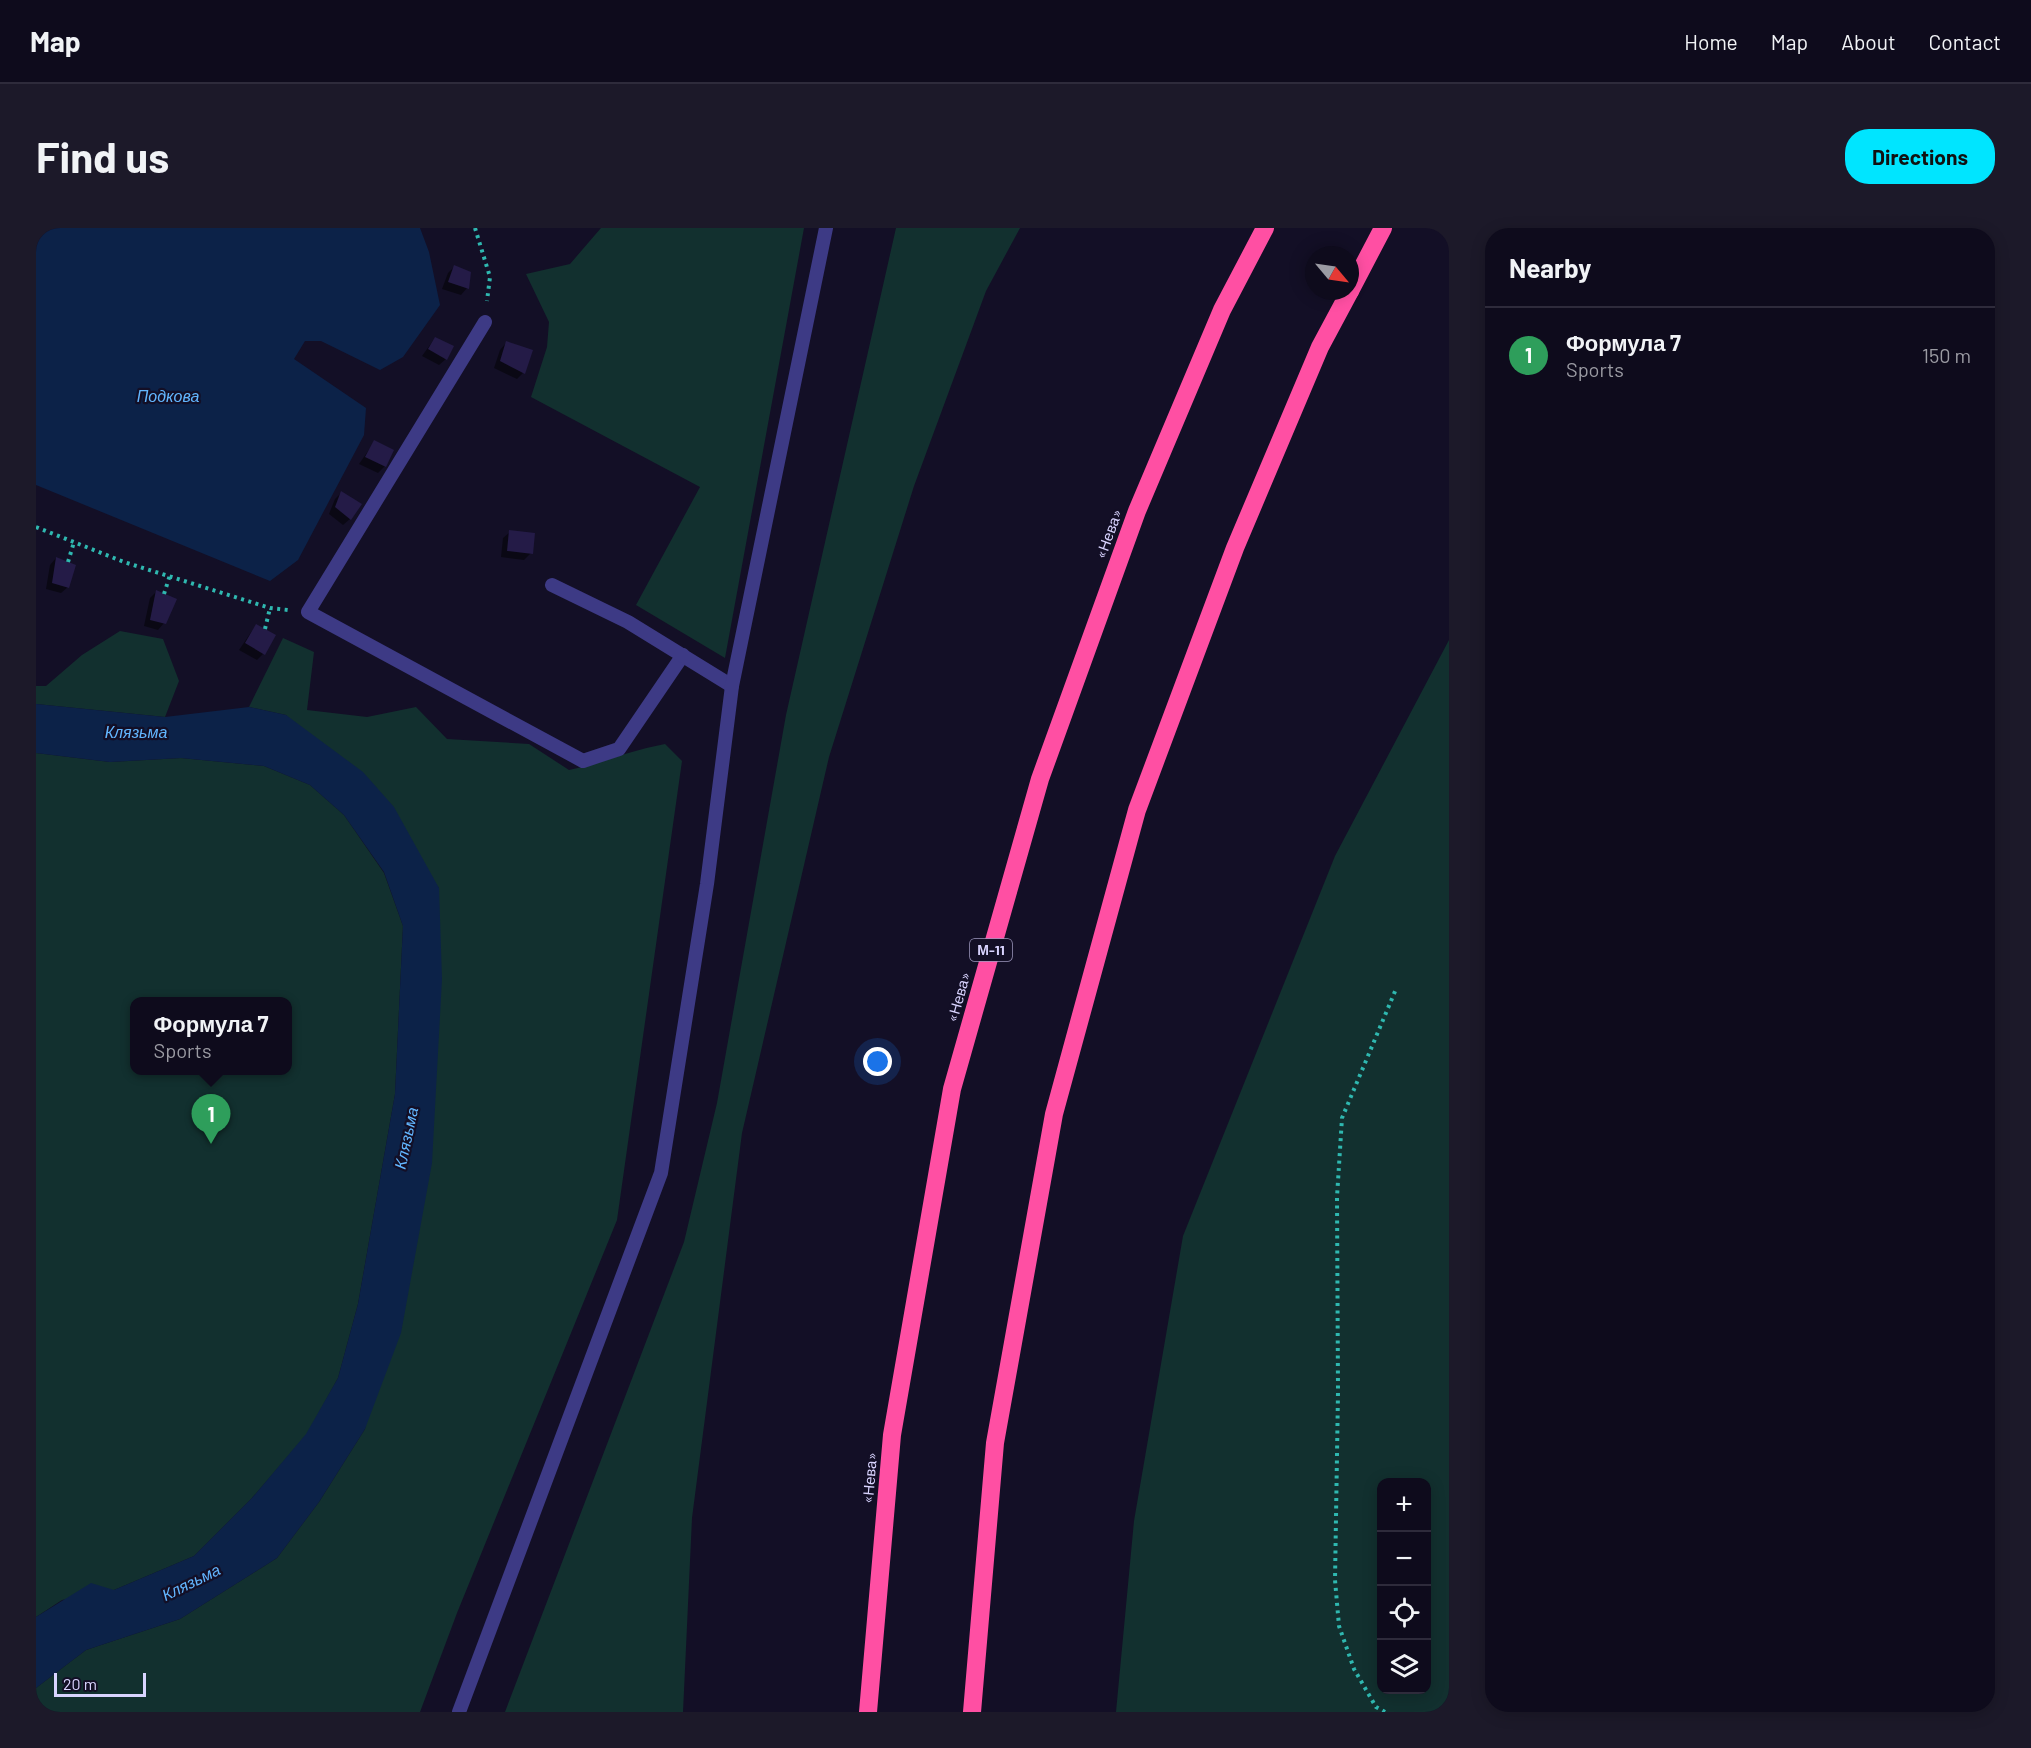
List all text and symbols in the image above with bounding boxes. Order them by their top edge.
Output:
text: Map [30,24,81,58]
text: Home [1684,29,1738,54]
text: Map [1771,29,1808,54]
text: About [1841,29,1896,54]
text: Contact [1929,29,2001,54]
button: Directions [1845,129,1995,184]
text: Find us [36,131,169,181]
north arrow [1305,246,1359,300]
text: Nearby [1509,252,1591,283]
text: Формула 7 [1566,329,1681,355]
text: 1 [1525,343,1532,367]
text: 150 m [1922,343,1971,367]
text: Sports [1566,357,1624,381]
water label: Подкова [137,386,199,405]
street label: «Нева» [1091,506,1125,561]
water label: Клязьма [105,722,167,741]
road number: М-11 [970,939,1012,961]
street label: «Нева» [942,969,974,1024]
popup [130,997,292,1075]
text: Формула 7 [154,1010,268,1036]
text: Sports [154,1038,212,1062]
your location [863,1047,892,1076]
pin: 1 [192,1094,231,1144]
water label: Клязьма [390,1105,421,1171]
street label: «Нева» [858,1451,880,1504]
map controls [1377,1478,1431,1694]
button: + [1377,1478,1431,1532]
button: − [1377,1532,1431,1586]
water label: Клязьма [158,1559,223,1604]
button: locate [1377,1586,1431,1640]
button: layers [1377,1640,1431,1694]
scale bar [54,1670,146,1698]
text: 20 m [63,1674,97,1693]

